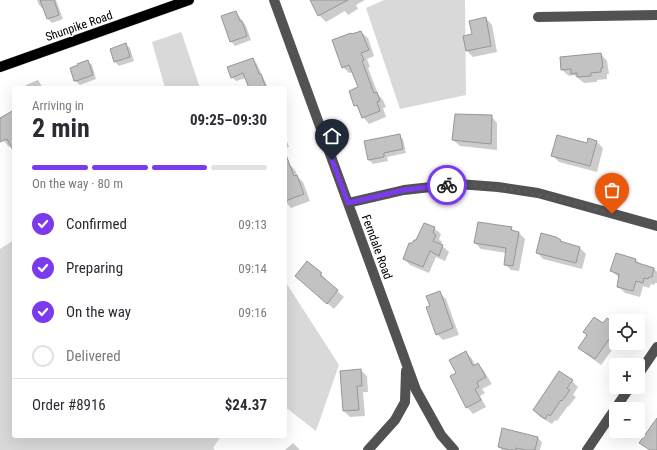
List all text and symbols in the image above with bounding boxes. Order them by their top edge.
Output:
street label: Shunpike Road [44,8,114,44]
text: Arriving in [32,98,84,113]
text: 09:25–09:30 [190,111,267,129]
text: 2 min [32,113,90,143]
pin [315,119,349,160]
icon: home [321,125,343,147]
courier [427,165,467,205]
pin [595,173,629,214]
icon: bike [436,174,458,196]
text: On the way · 80 m [32,176,123,191]
icon: bag [601,179,623,201]
icon: check [32,213,54,235]
street label: Ferndale Road [359,213,395,281]
text: Confirmed [66,215,127,233]
text: 09:13 [238,217,267,232]
icon: check [32,257,54,279]
text: Preparing [66,259,123,277]
text: 09:14 [238,261,267,276]
icon: check [32,301,54,323]
text: On the way [66,303,131,321]
text: 09:16 [238,305,267,320]
map controls [609,314,645,438]
button: locate [609,314,645,350]
text: Delivered [66,347,121,365]
button: + [609,358,645,394]
text: Order #8916 [32,396,106,414]
text: $24.37 [225,396,267,414]
button: − [609,402,645,438]

